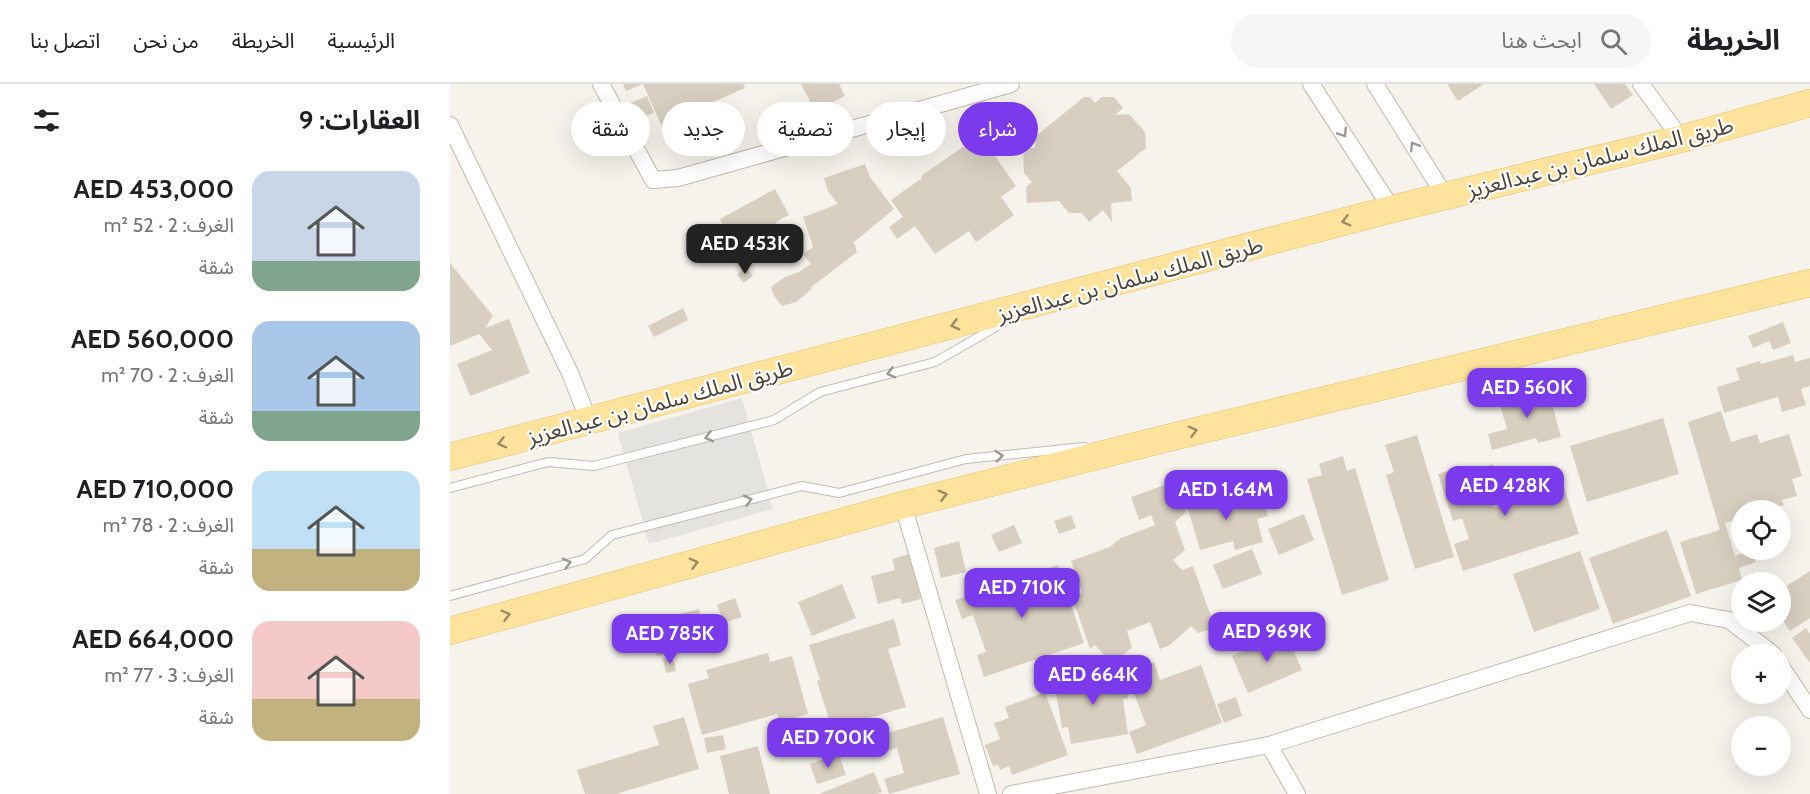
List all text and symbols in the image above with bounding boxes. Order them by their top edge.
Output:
search box [1231,14,1651,68]
text: الخريطة [1687,23,1780,57]
icon: search [1597,25,1630,58]
text: ابحث هنا [1501,27,1582,54]
text: اتصل بنا [30,28,100,53]
text: من نحن [133,28,199,53]
text: الخريطة [232,28,295,53]
text: الرئيسية [328,28,395,53]
chip: شقة [571,102,650,156]
chip: جديد [662,102,745,156]
chip: تصفية [757,102,854,156]
chip: إيجار [866,102,946,156]
chip: شراء [958,102,1038,156]
icon: filters [30,104,63,137]
text: العقارات: 9 [299,104,420,136]
street label: طريق الملك سلمان بن عبدالعزيز [1463,111,1736,204]
one-way arrow [1336,126,1347,137]
one-way arrow [1410,142,1421,153]
text: AED 453,000 [73,173,234,205]
icon: home [300,195,372,267]
text: الغرف: 2 · 52 m² [104,213,234,237]
one-way arrow [1342,214,1352,226]
pin: AED 453K [683,224,807,275]
text: AED 453K [700,231,790,255]
street label: طريق الملك سلمان بن عبدالعزيز [993,231,1266,328]
text: شقة [199,255,234,279]
one-way arrow [950,318,961,330]
text: AED 560,000 [71,323,234,355]
icon: home [300,345,372,417]
street label: طريق الملك سلمان بن عبدالعزيز [523,354,796,451]
text: الغرف: 2 · 70 m² [101,363,234,387]
one-way arrow [886,366,896,379]
pin: AED 560K [1465,368,1589,419]
text: AED 560K [1481,375,1573,399]
text: شقة [199,405,234,429]
one-way arrow [1188,426,1198,439]
one-way arrow [704,429,714,442]
one-way arrow [497,436,507,449]
one-way arrow [994,450,1004,463]
pin: AED 428K [1443,466,1567,517]
pin: AED 1.64M [1157,470,1295,521]
text: AED 710,000 [77,473,234,505]
text: AED 428K [1460,473,1550,497]
text: AED 1.64M [1179,477,1273,501]
one-way arrow [938,490,948,503]
one-way arrow [743,494,753,507]
icon: home [300,495,372,567]
map controls [1731,500,1791,776]
button: locate [1731,500,1791,560]
text: الغرف: 2 · 78 m² [103,513,234,537]
text: شقة [199,555,234,579]
one-way arrow [562,558,572,571]
one-way arrow [688,558,699,570]
pin: AED 710K [960,568,1084,619]
button: layers [1731,572,1791,632]
text: AED 710K [979,575,1066,599]
one-way arrow [501,610,511,622]
pin: AED 969K [1205,612,1329,663]
pin: AED 785K [608,614,732,665]
text: AED 969K [1222,619,1312,643]
text: AED 785K [626,621,714,645]
text: AED 664,000 [72,623,234,655]
button: + [1731,644,1791,704]
icon: home [300,645,372,717]
pin: AED 664K [1031,655,1155,706]
text: AED 664K [1048,662,1138,686]
text: الغرف: 3 · 77 m² [105,663,234,687]
text: شقة [199,705,234,729]
button: − [1731,716,1791,776]
pin: AED 700K [766,718,890,769]
text: AED 700K [781,725,875,749]

